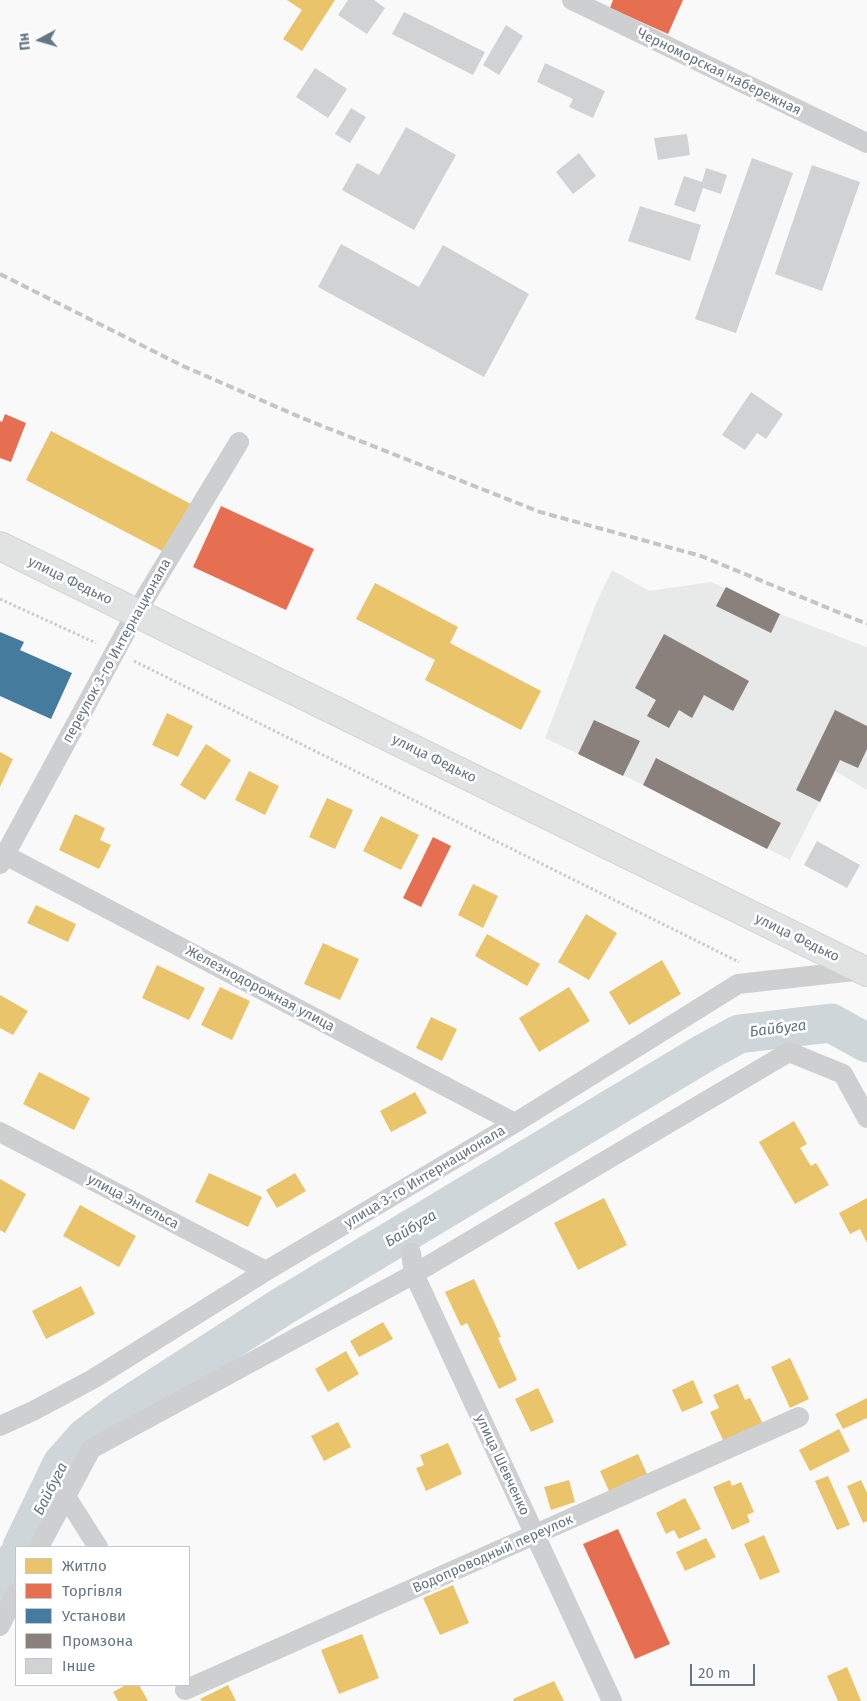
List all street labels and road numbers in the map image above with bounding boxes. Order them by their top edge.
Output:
street label: Черноморская набережная [634,25,804,119]
street label: улица Федько [25,553,115,609]
street label: переулок 3-го Интернационала [59,556,175,746]
street label: улица Федько [389,731,479,787]
street label: улица Федько [752,910,842,966]
street label: Железнодорожная улица [183,943,337,1035]
street label: улица 3-го Интернационала [341,1122,509,1232]
street label: улица Энгельса [84,1171,182,1233]
street label: улица Шевченко [471,1412,533,1518]
street label: Водопроводный переулок [410,1511,576,1597]

